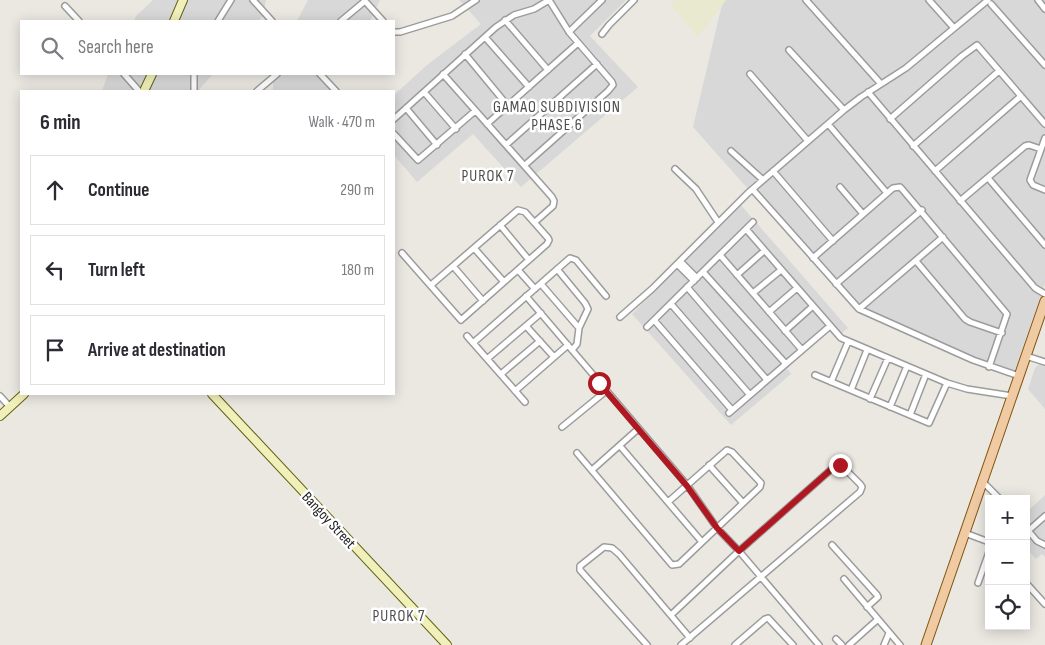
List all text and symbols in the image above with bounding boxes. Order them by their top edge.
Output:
search box [20,20,395,75]
icon: search [38,34,66,62]
text: Search here [78,36,154,59]
district label: GAMAO SUBDIVISION PHASE 6 [493,98,621,135]
text: 6 min [40,110,81,135]
text: Walk · 470 m [309,113,375,132]
district label: PUROK 7 [461,167,515,186]
icon: ahead [41,176,69,204]
text: Continue [88,179,149,202]
text: 290 m [340,181,374,200]
icon: left [41,256,69,284]
text: Turn left [88,259,145,282]
text: 180 m [341,261,374,280]
icon: arrive [41,336,69,364]
text: Arrive at destination [88,339,226,362]
route start [588,372,611,395]
route end [829,454,852,477]
street label: Bangoy Street [298,488,360,553]
map controls [985,495,1030,630]
button: + [985,495,1030,540]
button: − [985,540,1030,585]
button: locate [985,585,1030,630]
district label: PUROK 7 [372,607,426,626]

